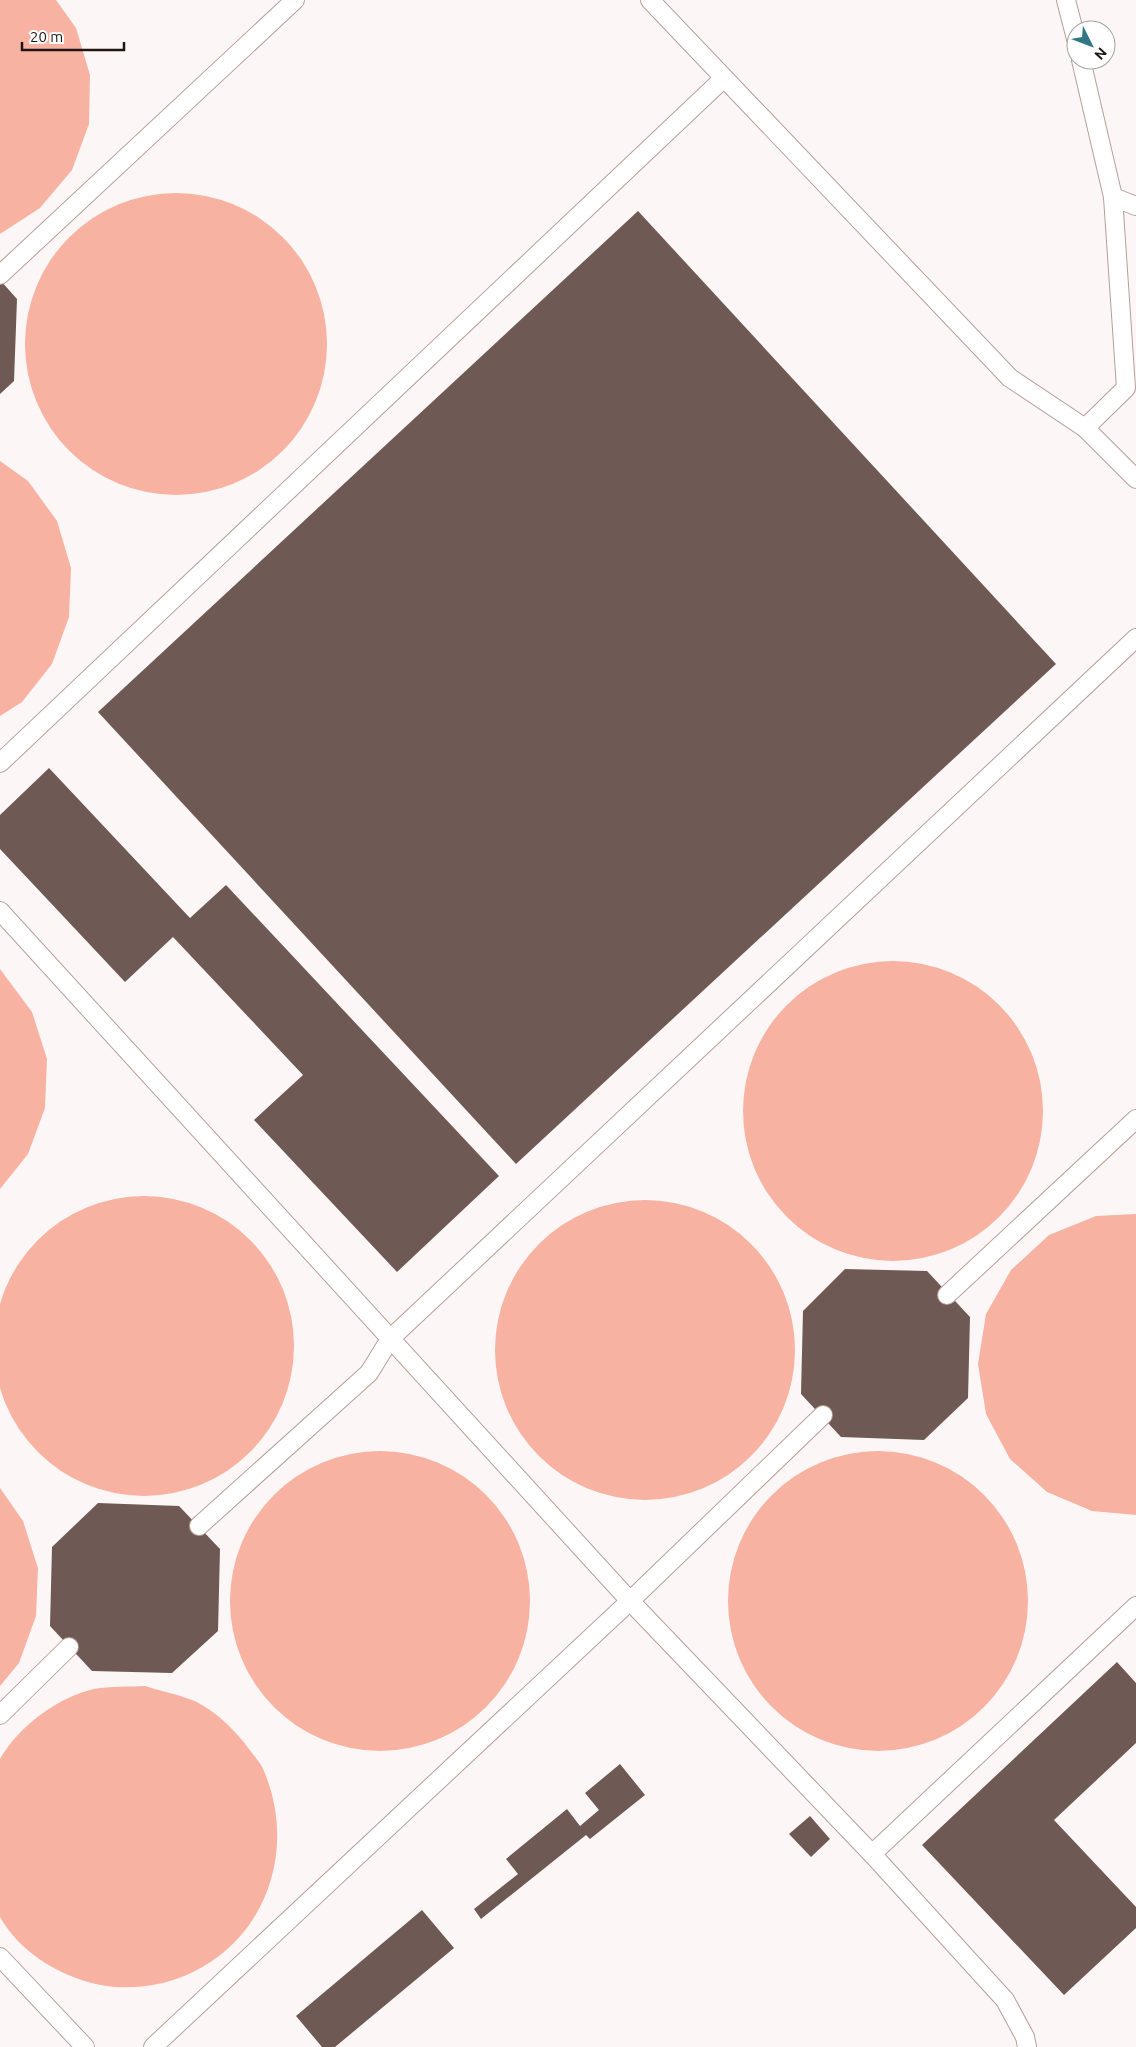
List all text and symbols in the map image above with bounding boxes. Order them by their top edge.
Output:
scale bar [22,20,125,52]
north arrow [1066,20,1116,70]
text: 20 m [30,28,63,45]
text: N [1091,44,1110,63]

